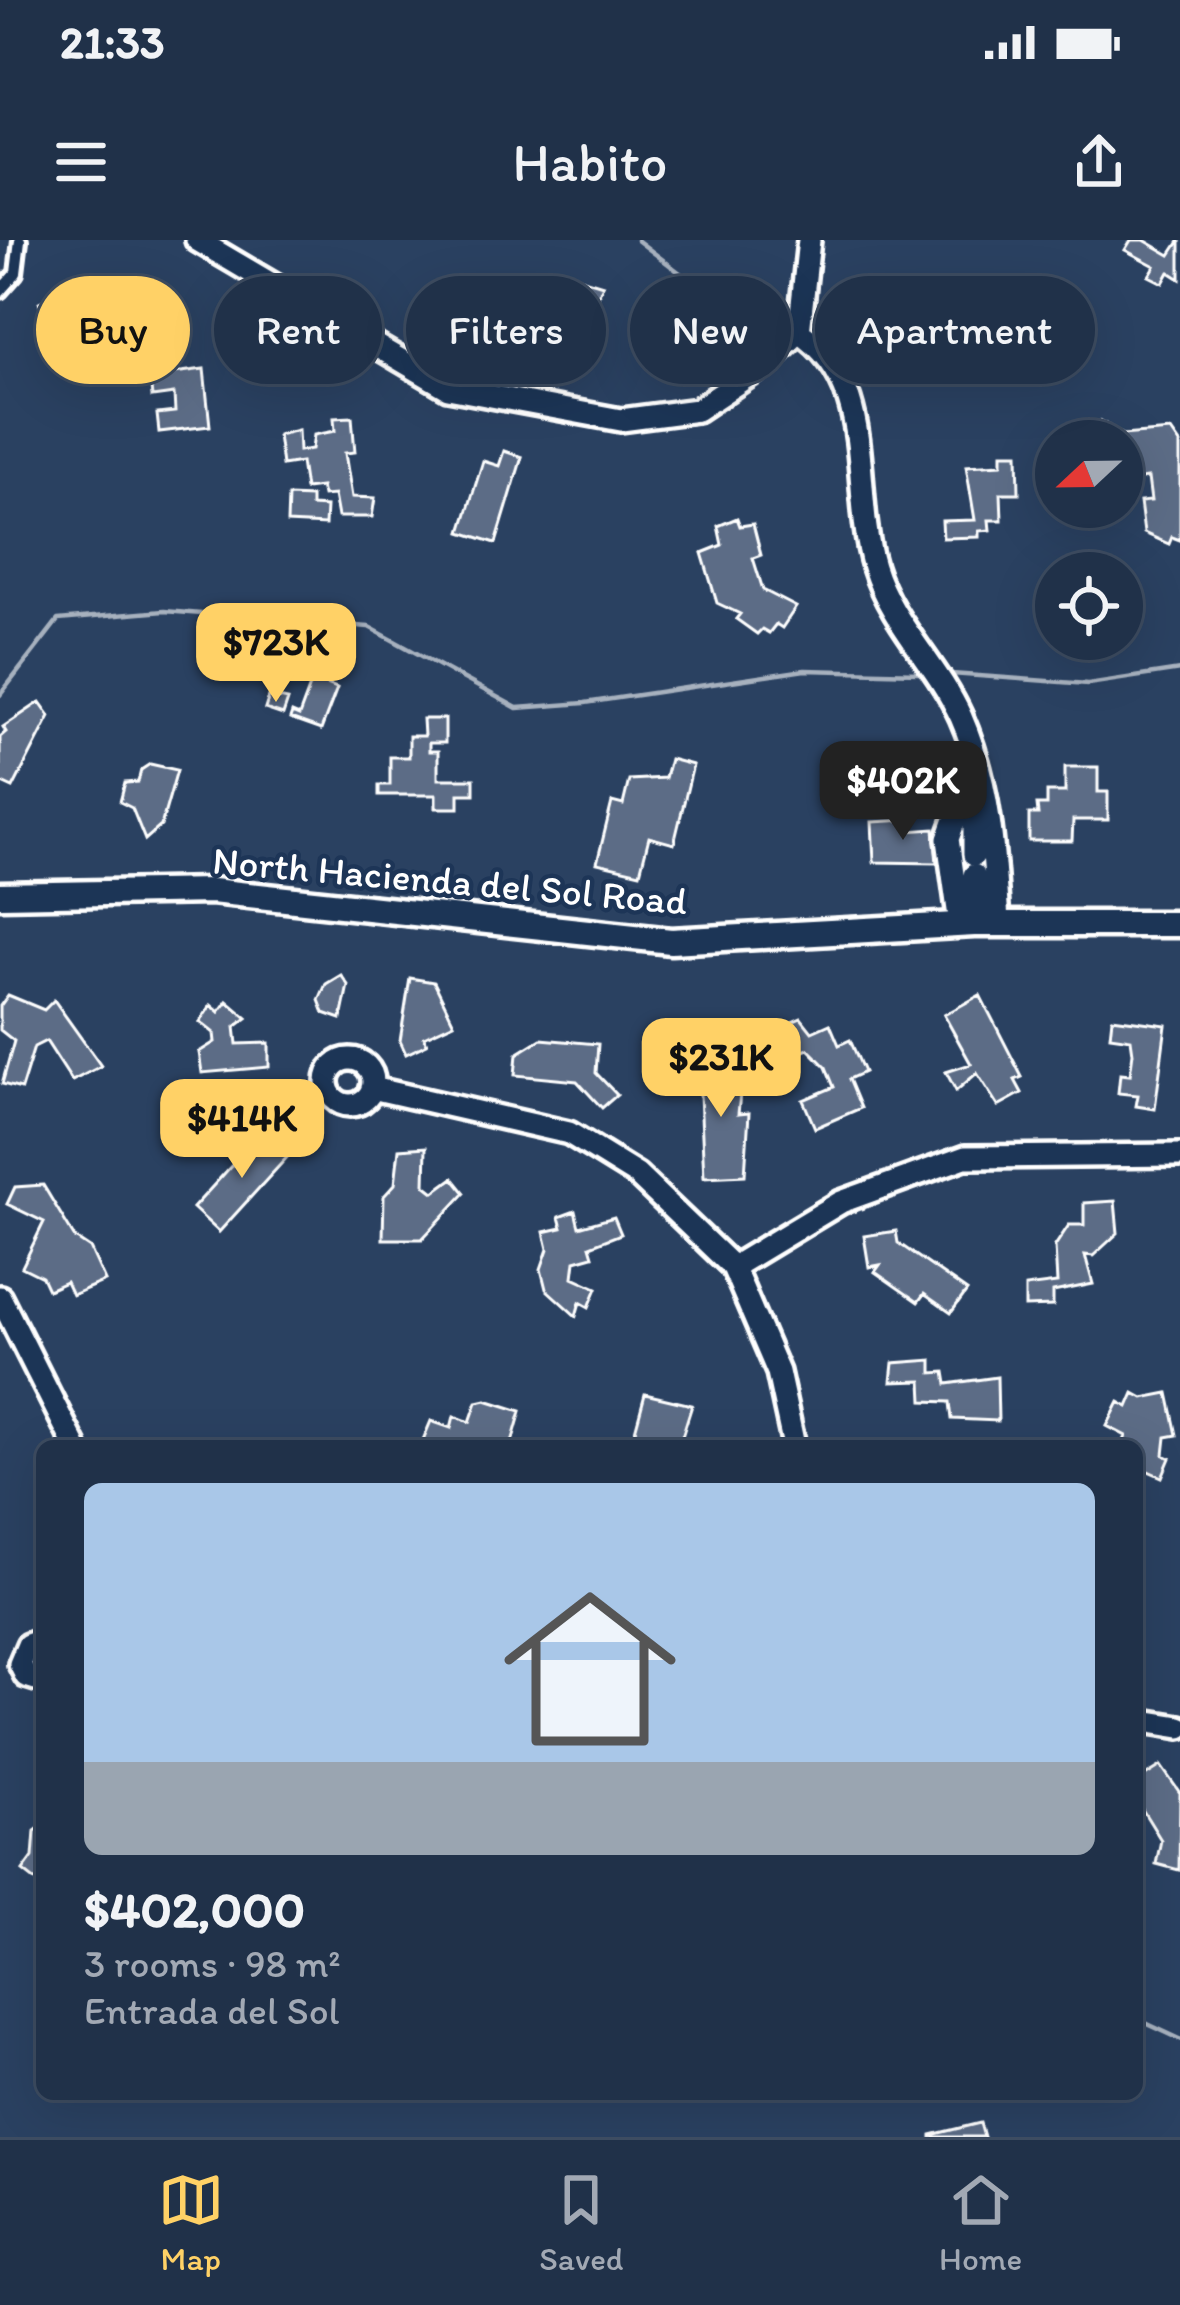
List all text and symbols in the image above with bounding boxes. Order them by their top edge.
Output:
text: 21:33 [60,15,165,69]
icon: menu [48,129,114,195]
icon: share [1066,129,1132,195]
text: Habito [512,130,668,195]
chip: Buy [36,276,190,384]
chip: Rent [214,276,382,384]
chip: Filters [406,276,606,384]
chip: New [630,276,791,384]
chip: Apartment [815,276,1095,384]
north arrow [1035,420,1143,528]
map controls [1035,420,1143,660]
button: locate [1035,552,1143,660]
pin: $723K [192,603,360,705]
text: $723K [223,618,329,665]
pin: $402K [819,741,987,843]
text: $402K [847,756,959,803]
street label: North Hacienda del Sol Road [211,836,690,925]
pin: $231K [637,1018,805,1120]
text: $231K [669,1033,773,1080]
pin: $414K [158,1079,326,1181]
text: $414K [187,1094,297,1141]
icon: home [482,1561,698,1777]
text: $402,000 [84,1879,305,1940]
text: 3 rooms · 98 m² [84,1940,341,1987]
text: Entrada del Sol [84,1987,340,2034]
tab: Map [158,2167,224,2278]
tab: Saved [539,2167,624,2278]
tab: Home [939,2167,1022,2278]

